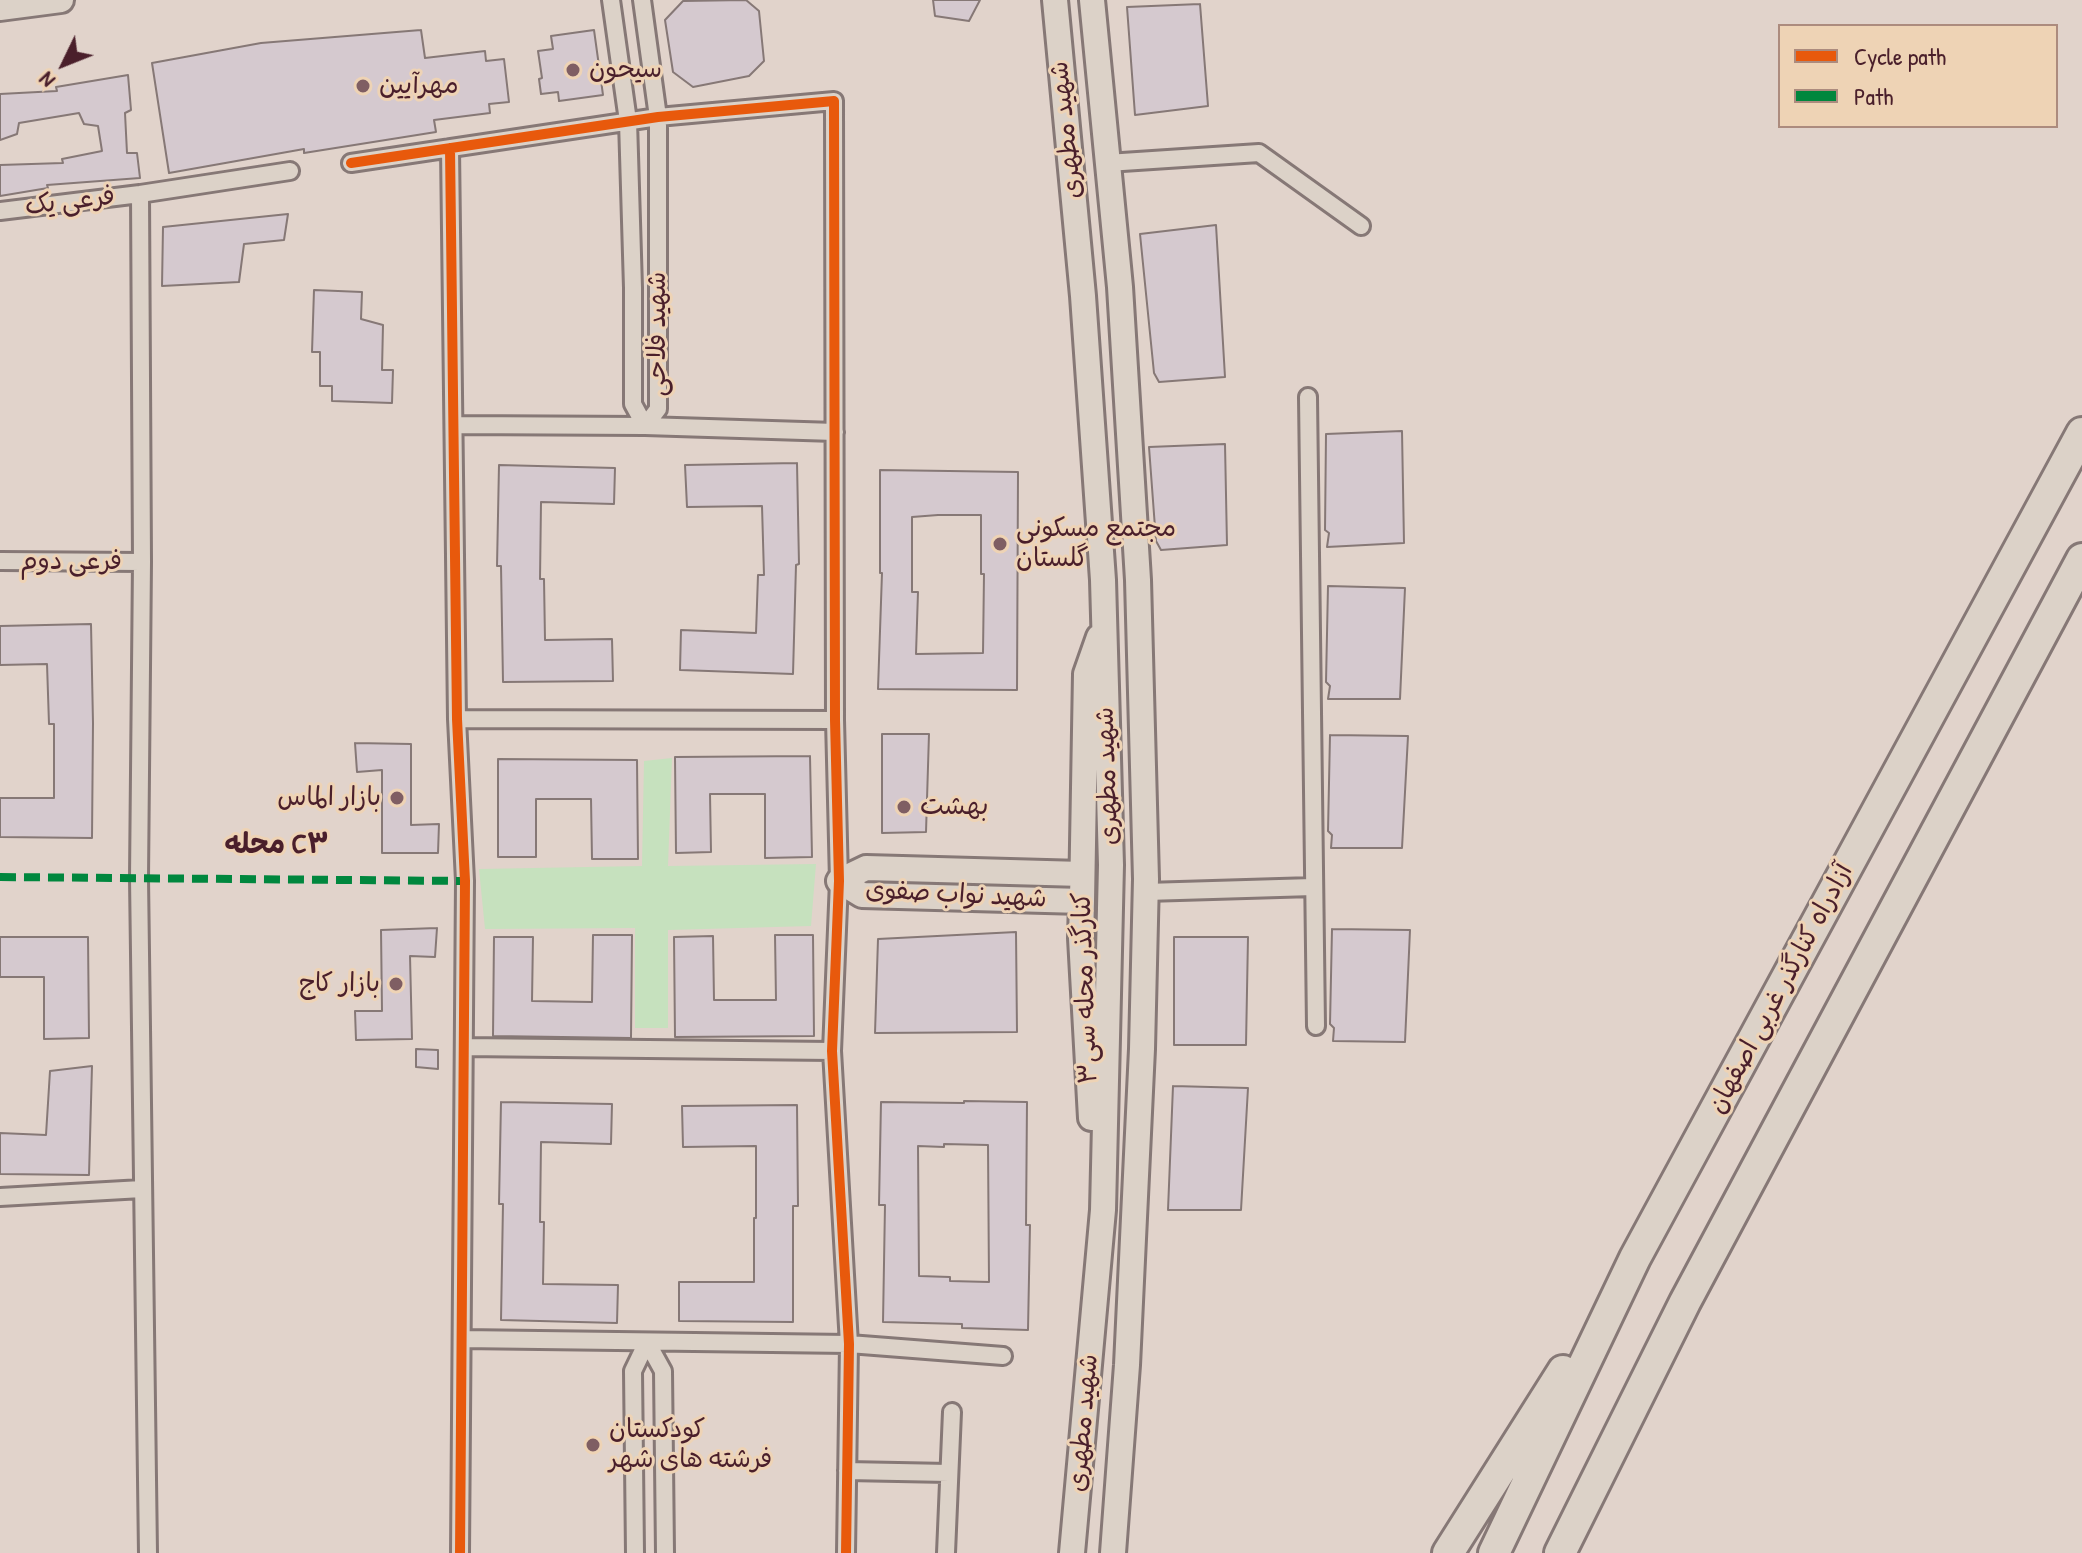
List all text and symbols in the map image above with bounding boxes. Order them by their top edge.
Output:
north arrow [24,24,104,104]
legend [1778,24,2058,128]
text: Cycle path [1854,40,1946,72]
place label: سیحون [589,54,662,86]
street label: شهید مطهری [1044,60,1090,200]
marker: سیحون [564,61,582,79]
text: N [31,66,61,95]
place label: مهرآیین [379,70,459,102]
marker: مهرآیین [354,77,372,95]
text: Path [1854,80,1893,112]
street label: فرعی یک [23,181,117,223]
street label: شهید فلاحی [642,272,674,396]
place label: مجتمع مسکونی گلستان [1016,513,1176,574]
marker: مجتمع مسکونی گلستان [991,535,1009,553]
street label: فرعی دوم [20,546,122,578]
street label: شهید مطهری [1090,706,1126,846]
place label: بازار الماس [277,782,381,814]
marker: بازار الماس [388,789,406,807]
place label: بهشت [920,791,989,823]
marker: بهشت [895,798,913,816]
district label: محله C۳ [225,829,329,863]
street label: آزادراه کنارگذر غربی اصفهان [1702,859,1860,1119]
street label: شهید نواب صفوی [864,875,1048,915]
street label: کنارگذر محله سی۳ [1067,891,1105,1085]
place label: بازار کاج [299,968,380,1000]
marker: بازار کاج [387,975,405,993]
street label: شهید مطهری [1062,1353,1106,1493]
place label: کودکستان فرشته های شهر [609,1414,772,1476]
marker: کودکستان فرشته های شهر [584,1436,602,1454]

